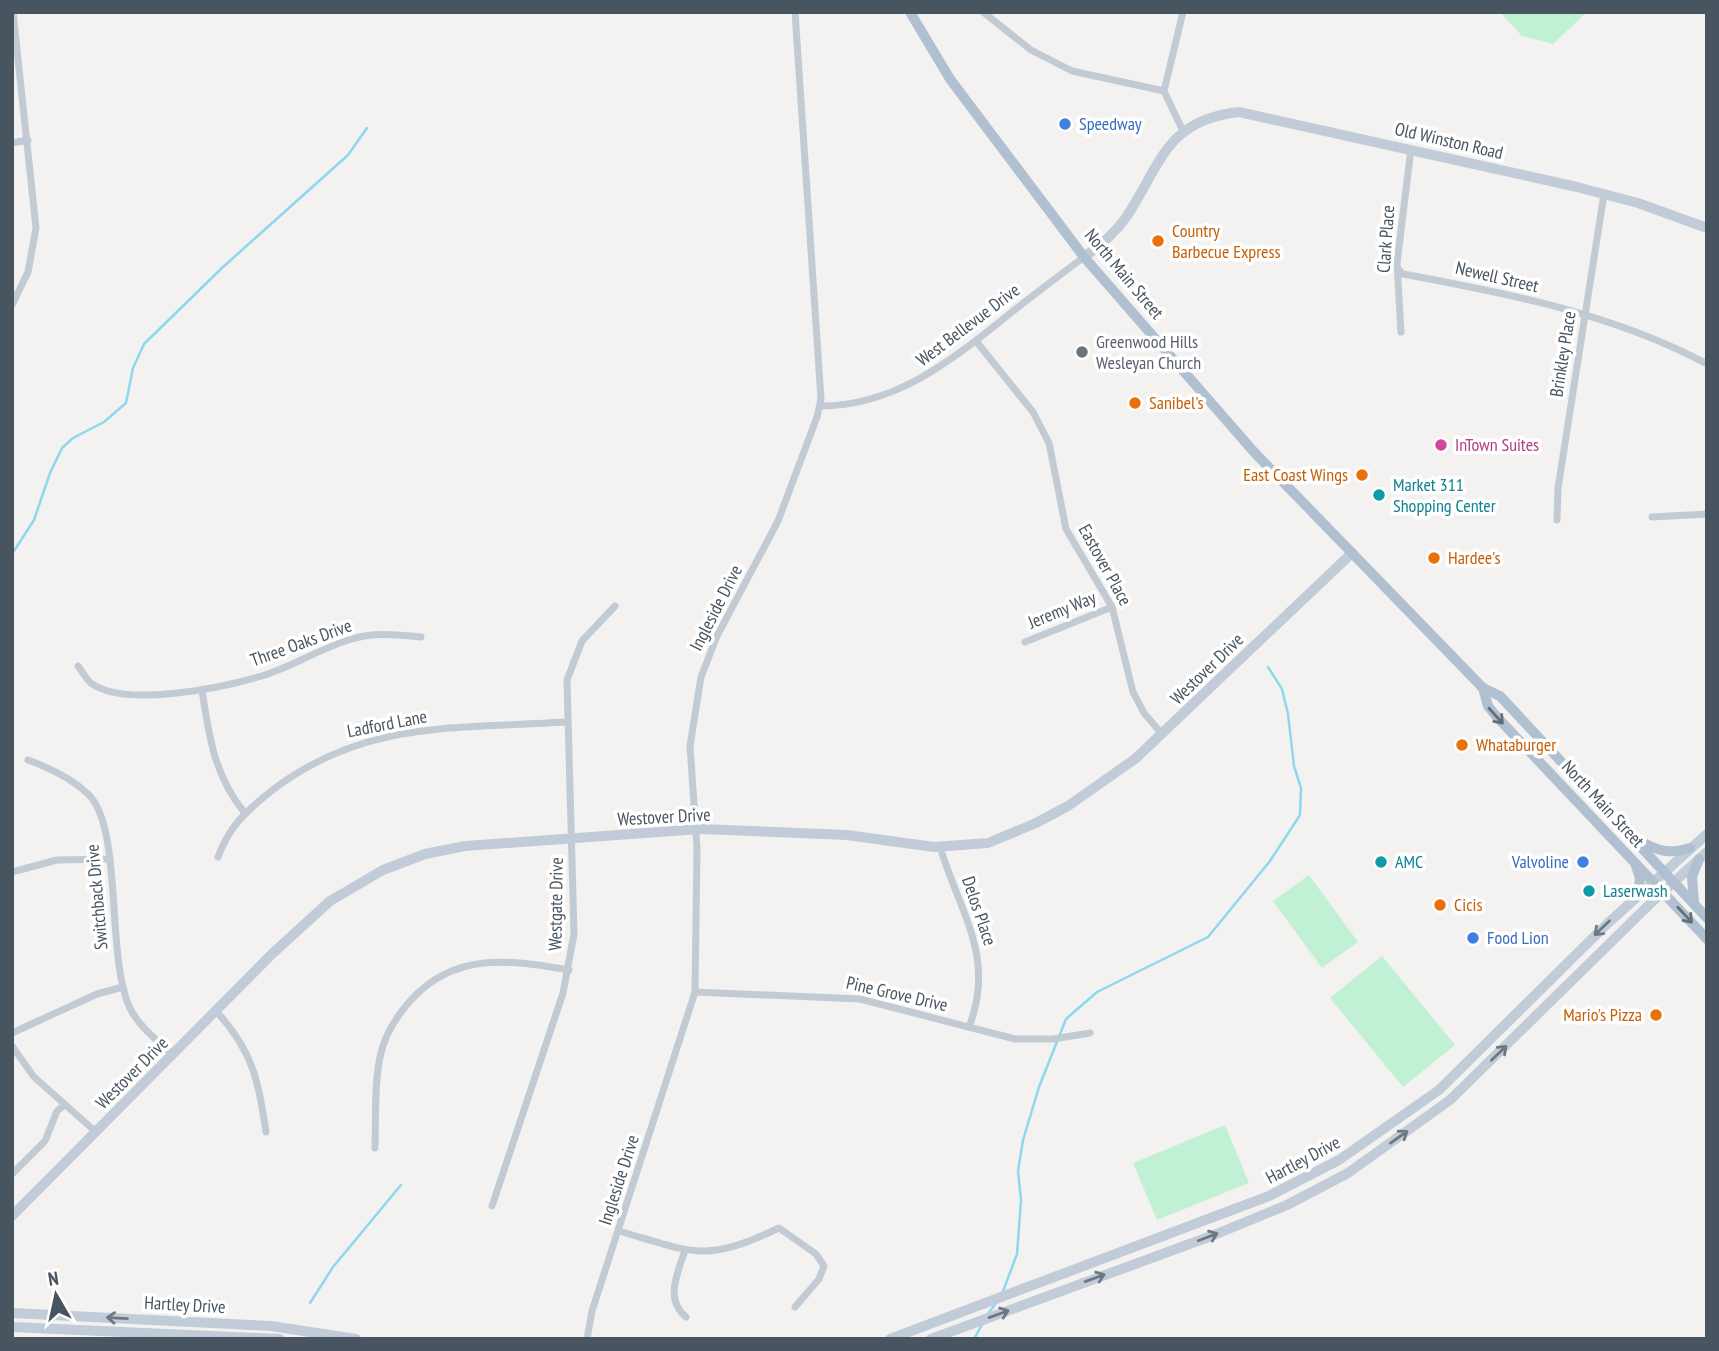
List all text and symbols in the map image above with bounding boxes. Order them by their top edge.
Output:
place label: Speedway [1079,112,1142,135]
marker: Speedway [1057,116,1073,132]
street label: Old Winston Road [1393,117,1505,164]
street label: Clark Place [1372,204,1399,274]
place label: Country Barbecue Express [1172,219,1281,263]
street label: North Main Street [1080,224,1169,324]
marker: Country Barbecue Express [1150,233,1166,249]
street label: Newell Street [1453,256,1541,297]
street label: West Bellevue Drive [911,278,1024,371]
street label: Brinkley Place [1544,309,1581,399]
place label: Greenwood Hills Wesleyan Church [1096,330,1201,374]
marker: Greenwood Hills Wesleyan Church [1074,344,1090,360]
place label: Sanibel's [1149,391,1204,414]
marker: Sanibel's [1127,395,1143,411]
place label: InTown Suites [1455,433,1539,456]
marker: InTown Suites [1433,437,1449,453]
place label: East Coast Wings [1243,463,1348,486]
marker: East Coast Wings [1354,467,1370,483]
place label: Market 311 Shopping Center [1393,473,1496,517]
marker: Market 311 Shopping Center [1371,487,1387,503]
street label: Eastover Place [1074,520,1137,610]
place label: Hardee's [1448,546,1500,569]
marker: Hardee's [1426,550,1442,566]
street label: Ingleside Drive [684,561,747,655]
street label: Jeremy Way [1024,585,1099,634]
street label: Three Oaks Drive [247,614,355,671]
street label: Westover Drive [1165,628,1248,709]
street label: Ladford Lane [345,705,429,743]
one-way arrow [1488,707,1505,724]
place label: Whataburger [1476,733,1556,756]
marker: Whataburger [1454,737,1470,753]
street label: North Main Street [1557,755,1650,852]
street label: Westover Drive [617,803,711,830]
street label: Switchback Drive [80,843,113,951]
place label: AMC [1395,850,1423,873]
place label: Valvoline [1511,850,1569,873]
marker: AMC [1373,854,1389,870]
marker: Valvoline [1575,854,1591,870]
street label: Westgate Drive [543,857,568,951]
street label: Delos Place [957,873,1002,949]
place label: Laserwash [1603,879,1668,902]
marker: Laserwash [1581,883,1597,899]
place label: Cicis [1454,893,1483,916]
marker: Cicis [1432,897,1448,913]
one-way arrow [1676,907,1693,924]
one-way arrow [1594,920,1611,937]
place label: Food Lion [1487,926,1549,949]
marker: Food Lion [1465,930,1481,946]
street label: Pine Grove Drive [844,971,950,1016]
place label: Mario's Pizza [1563,1003,1642,1026]
marker: Mario's Pizza [1648,1007,1664,1023]
street label: Westover Drive [91,1032,173,1114]
one-way arrow [1491,1045,1508,1062]
street label: Hartley Drive [1261,1130,1344,1189]
one-way arrow [1389,1130,1408,1144]
street label: Ingleside Drive [593,1132,644,1228]
one-way arrow [1196,1229,1218,1242]
north arrow [21,1260,91,1330]
text: N [46,1266,60,1291]
one-way arrow [1084,1271,1106,1283]
street label: Hartley Drive [144,1291,226,1318]
one-way arrow [987,1307,1009,1319]
one-way arrow [107,1311,129,1324]

